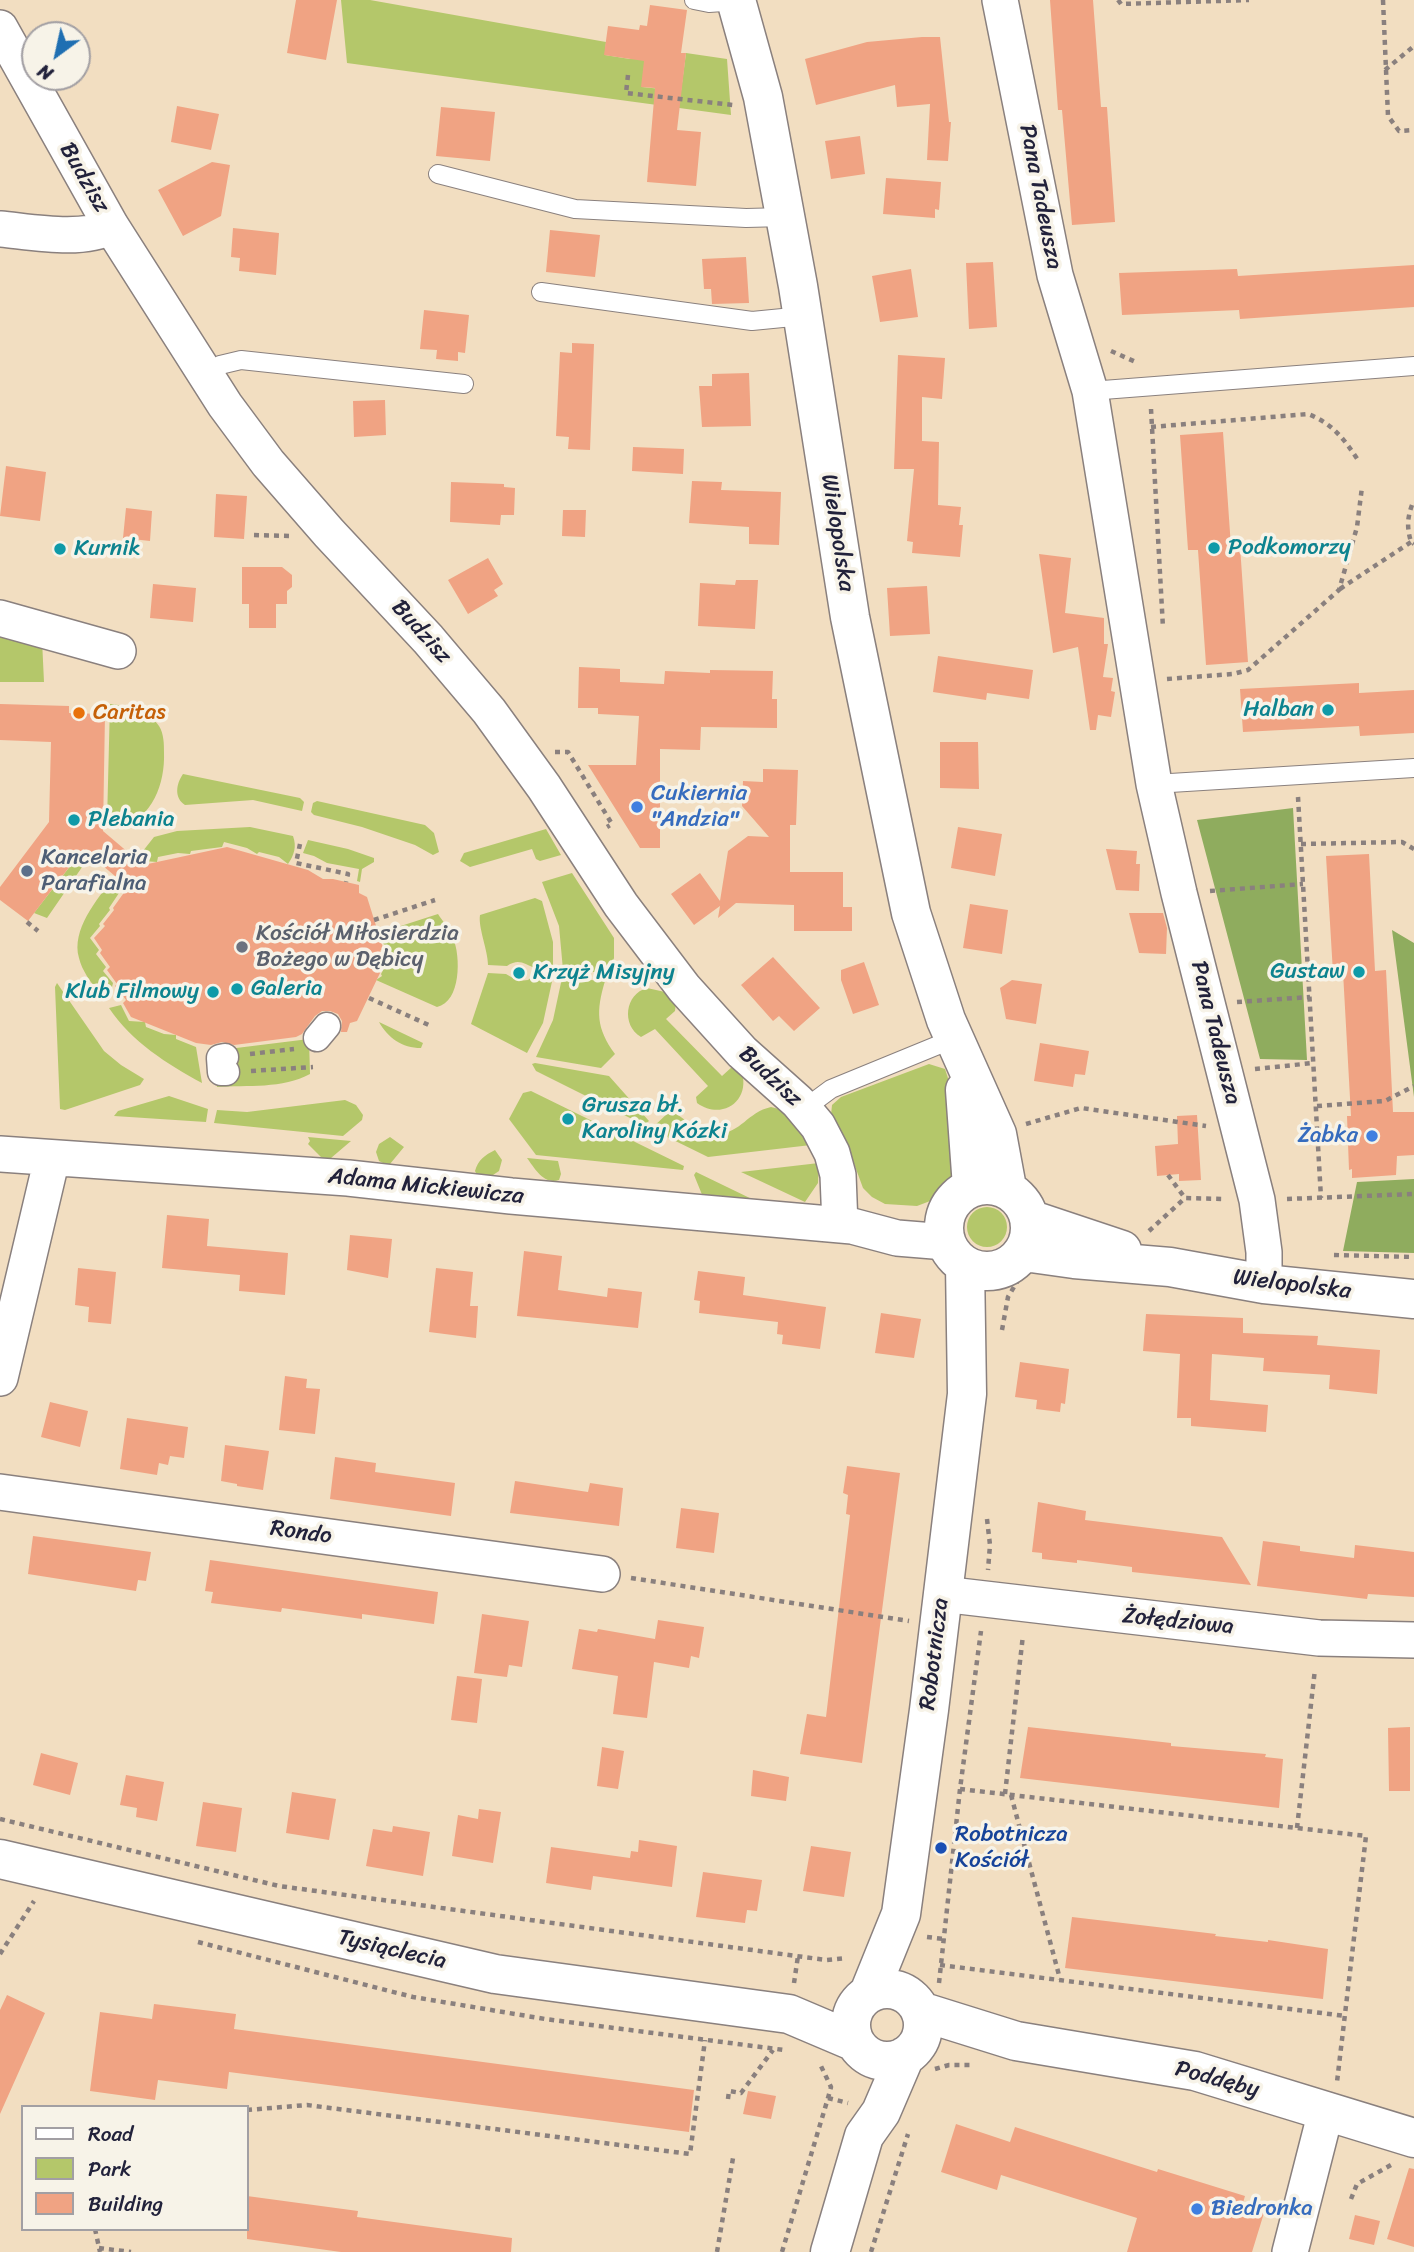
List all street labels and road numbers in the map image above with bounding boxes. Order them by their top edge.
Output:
street label: Pana Tadeusza [1012,122,1068,272]
street label: Budzisz [53,138,115,218]
street label: Wielopolska [814,472,860,594]
street label: Budzisz [385,594,457,670]
street label: Pana Tadeusza [1184,958,1246,1108]
street label: Budzisz [733,1041,807,1113]
street label: Adama Mickiewicza [327,1163,525,1211]
street label: Wielopolska [1231,1264,1353,1306]
street label: Rondo [268,1515,334,1551]
street label: Robotnicza [914,1596,956,1712]
street label: Żołędziowa [1121,1602,1235,1642]
street label: Tysiąclecia [335,1924,449,1976]
street label: Poddęby [1172,2056,1262,2104]

